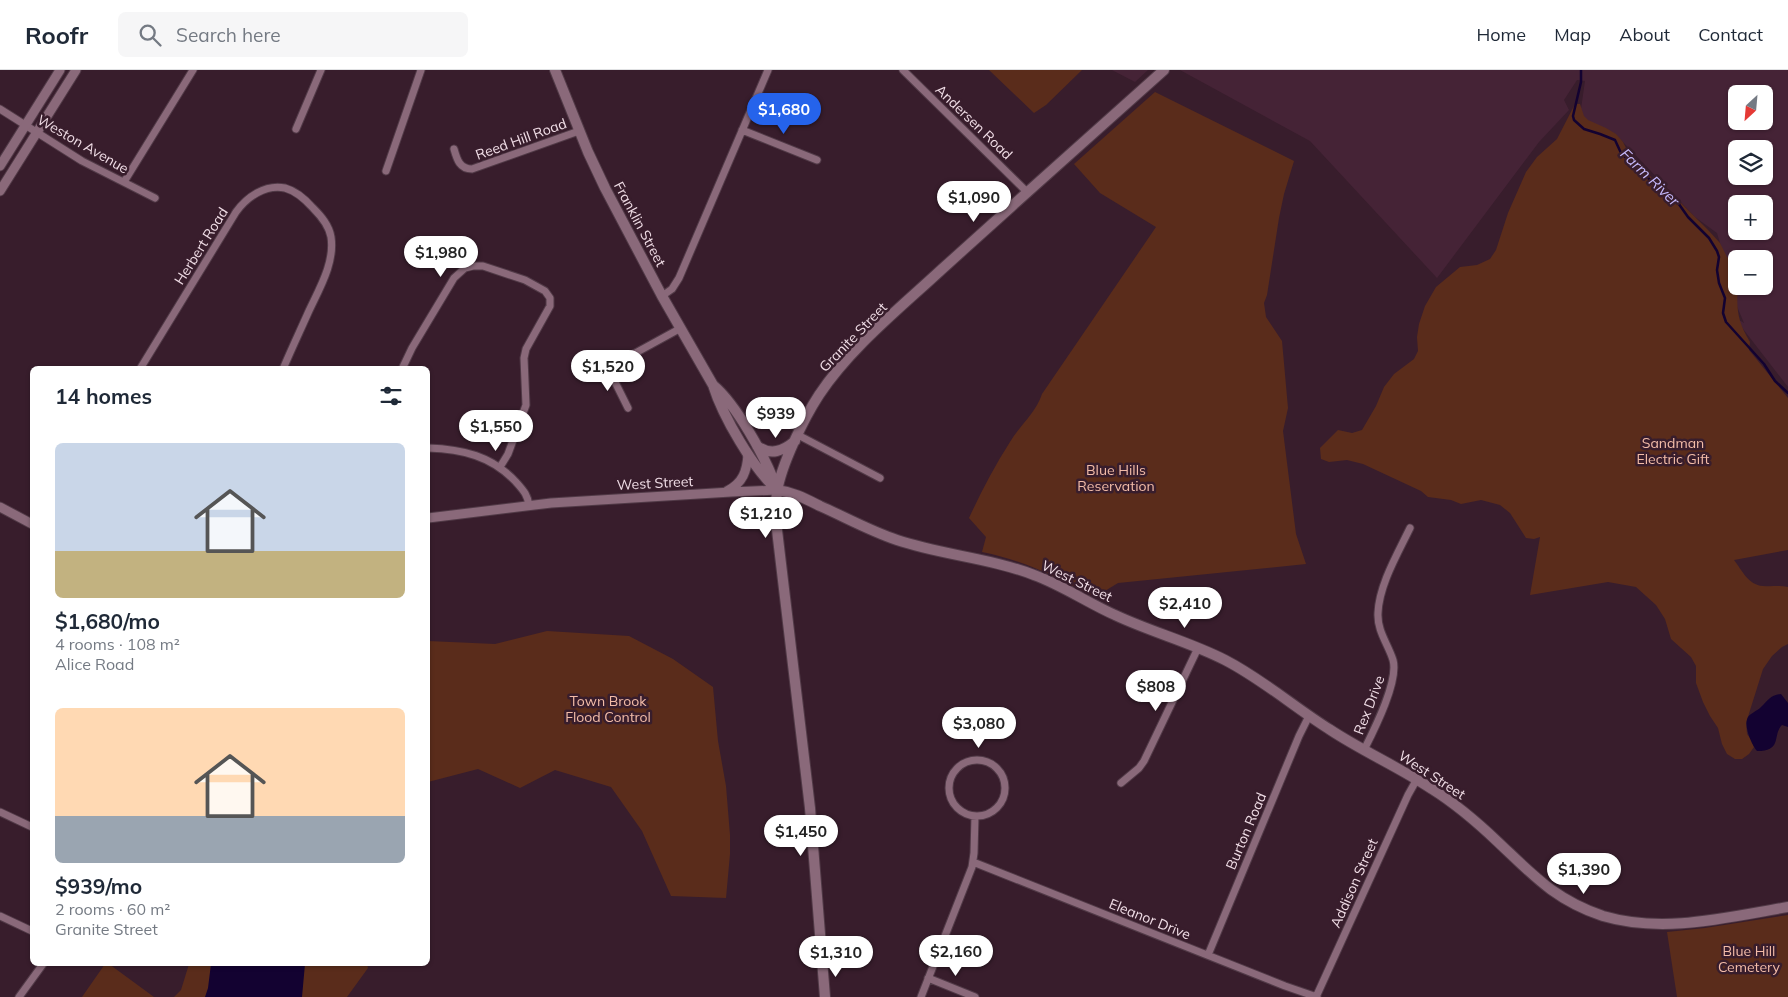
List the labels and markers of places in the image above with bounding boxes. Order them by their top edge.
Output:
pin: $1,680 [743,92,825,135]
pin: $1,090 [933,180,1015,223]
pin: $1,980 [400,236,482,278]
pin: $1,520 [567,350,649,392]
pin: $939 [746,396,806,439]
pin: $1,550 [455,410,537,452]
pin: $1,210 [725,496,807,539]
pin: $2,410 [1144,586,1226,629]
pin: $808 [1126,670,1186,712]
pin: $3,080 [938,706,1020,749]
pin: $1,450 [760,814,842,857]
pin: $1,390 [1543,852,1625,895]
pin: $2,160 [915,934,997,977]
pin: $1,310 [795,936,877,978]

